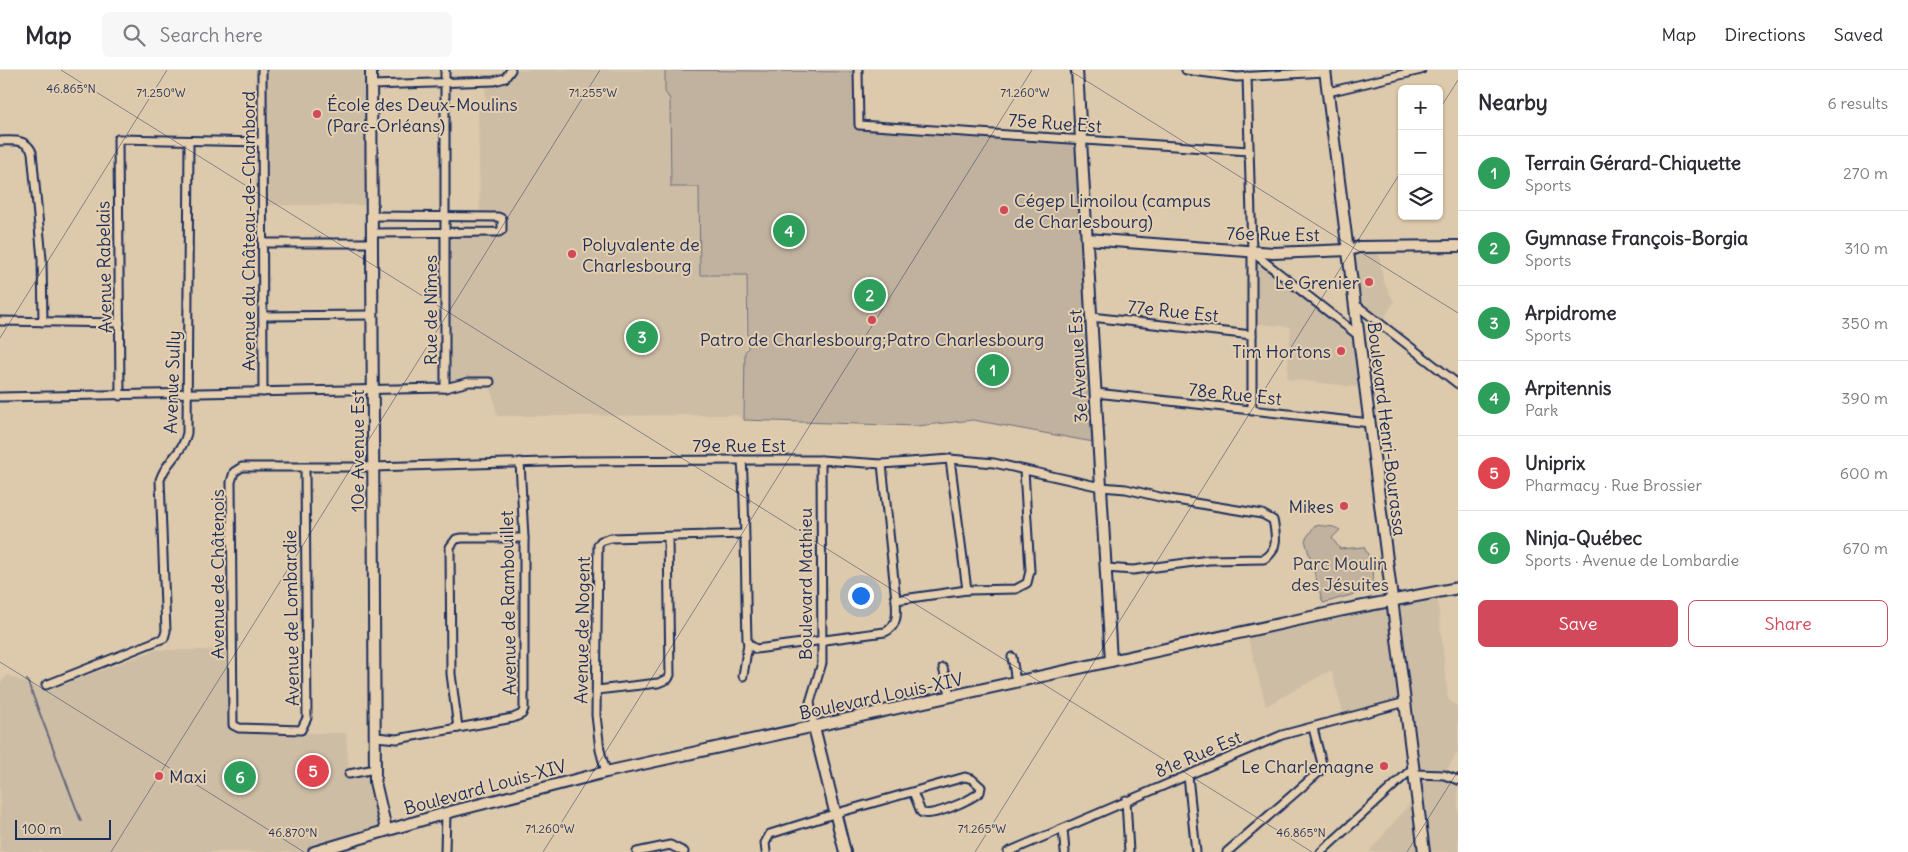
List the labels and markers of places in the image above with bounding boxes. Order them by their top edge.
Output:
place label: École des Deux-Moulins (Parc-Orléans) [327,93,518,137]
marker: École des Deux-Moulins (Parc-Orléans) [311,108,323,120]
place label: Cégep Limoilou (campus de Charlesbourg) [1014,189,1211,233]
marker: Cégep Limoilou (campus de Charlesbourg) [998,204,1010,216]
pin: 4 [773,212,805,250]
place label: Polyvalente de Charlesbourg [582,233,700,277]
marker: Polyvalente de Charlesbourg [566,248,578,260]
place label: Le Grenier [1275,271,1360,294]
pin: 2 [854,276,886,314]
marker: Le Grenier [1363,276,1375,288]
marker: Patro de Charlesbourg;Patro Charlesbourg [866,314,878,326]
pin: 3 [626,318,658,356]
place label: Patro de Charlesbourg;Patro Charlesbourg [700,328,1044,351]
place label: Tim Hortons [1232,340,1331,363]
marker: Tim Hortons [1335,345,1347,357]
pin: 1 [977,351,1009,389]
place label: Mikes [1289,495,1334,518]
marker: Mikes [1338,500,1350,512]
pin: 5 [297,752,329,790]
place label: Le Charlemagne [1241,755,1374,778]
pin: 6 [224,758,256,796]
marker: Le Charlemagne [1378,760,1390,772]
place label: Maxi [169,765,207,788]
marker: Maxi [153,770,165,782]

